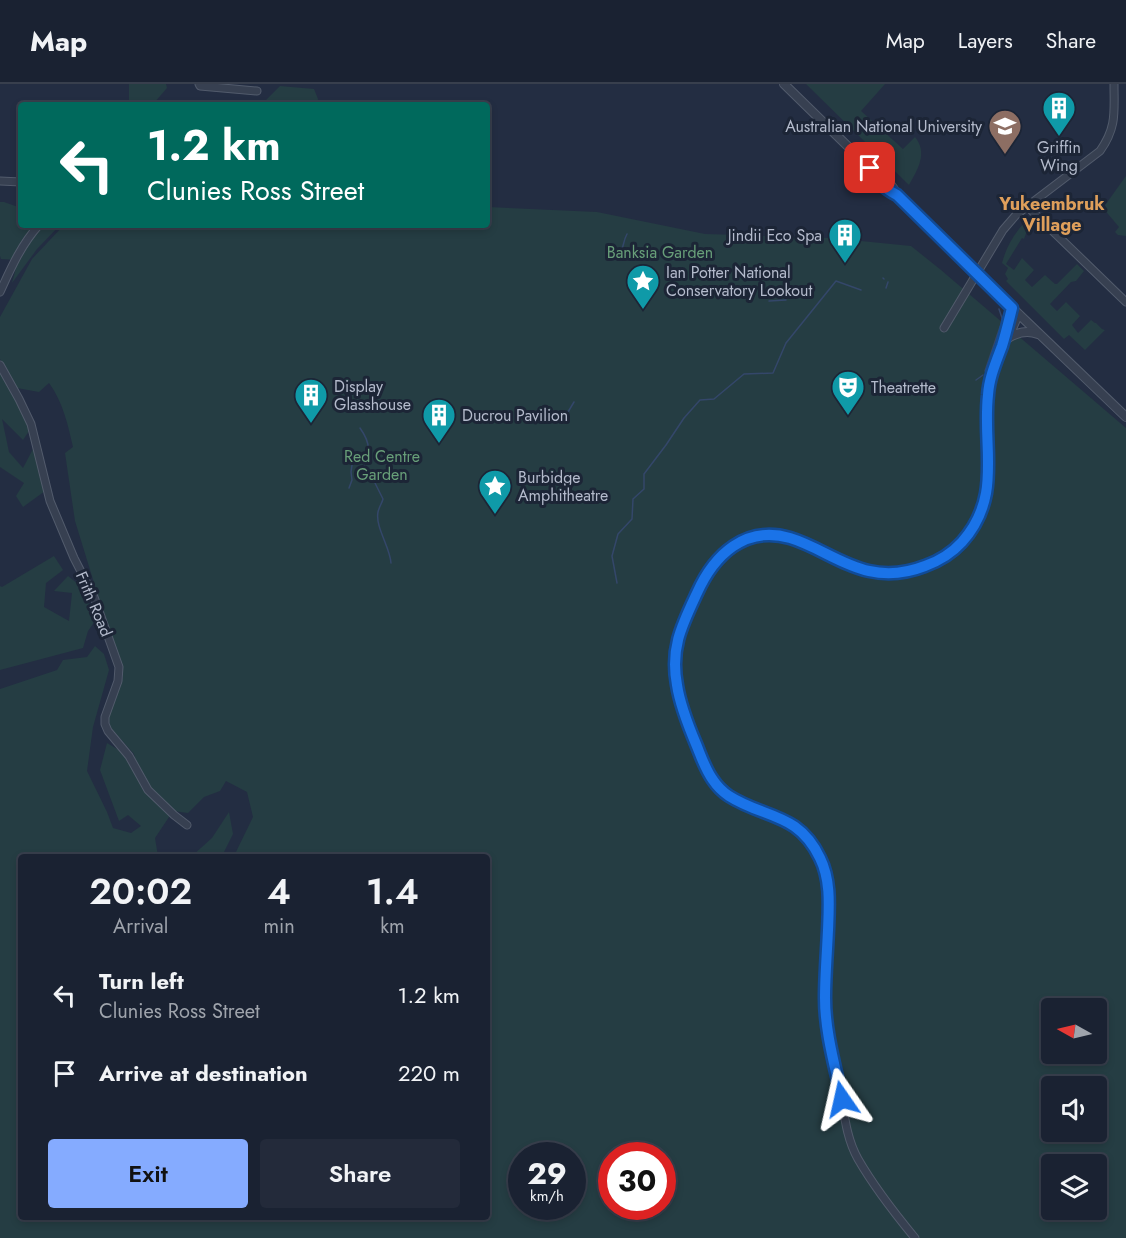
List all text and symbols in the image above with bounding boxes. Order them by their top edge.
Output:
text: Map [30,21,87,62]
text: Map [886,26,925,56]
text: Layers [958,26,1013,56]
text: Share [1046,26,1096,56]
building icon: Griffin Wing [1041,90,1077,137]
school or university icon: Australian National University [987,108,1023,155]
text: 1.2 km [147,115,281,176]
place label: Australian National University [785,115,983,138]
icon: left [48,126,126,204]
place label: Griffin Wing [1037,136,1081,177]
pin [844,142,895,193]
icon: arrive [853,151,886,184]
text: Clunies Ross Street [147,171,364,210]
district label: Yukeembruk Village [998,191,1105,238]
building icon: Jindii Eco Spa [827,217,863,264]
place label: Jindii Eco Spa [726,224,822,247]
park label: Banksia Garden [607,241,713,264]
place label: Ian Potter National Conservatory Lookout [666,261,812,302]
place icon: Ian Potter National Conservatory Lookout [625,263,661,310]
theatre icon: Theatrette [830,369,866,416]
place label: Display Glasshouse [334,375,411,416]
place label: Theatrette [871,376,936,399]
building icon: Display Glasshouse [293,377,329,424]
building icon: Ducrou Pavilion [421,397,457,444]
place label: Ducrou Pavilion [462,404,568,427]
park label: Red Centre Garden [344,445,420,486]
place label: Burbidge Amphitheatre [518,466,608,507]
place icon: Burbidge Amphitheatre [477,468,513,515]
street label: Frith Road [70,568,118,640]
text: 20:02 [89,865,192,917]
text: 4 [267,865,291,917]
text: 1.4 [366,865,419,917]
text: Arrival [113,912,168,941]
text: min [263,912,295,941]
text: km [380,912,405,941]
text: Turn left [99,965,184,997]
icon: left [48,979,81,1012]
text: 1.2 km [398,979,460,1011]
text: Clunies Ross Street [99,997,260,1026]
north arrow [1041,998,1107,1064]
map controls [1041,998,1107,1220]
icon: arrive [48,1057,81,1090]
text: Arrive at destination [99,1057,308,1089]
text: 220 m [398,1057,460,1089]
position arrow [810,1067,874,1131]
button: sound [1041,1076,1107,1142]
button: Exit [48,1139,248,1208]
button: Share [260,1139,460,1208]
speed limit sign: 30 [598,1142,676,1220]
text: 29 [527,1152,567,1195]
button: layers [1041,1154,1107,1220]
text: km/h [530,1185,564,1207]

